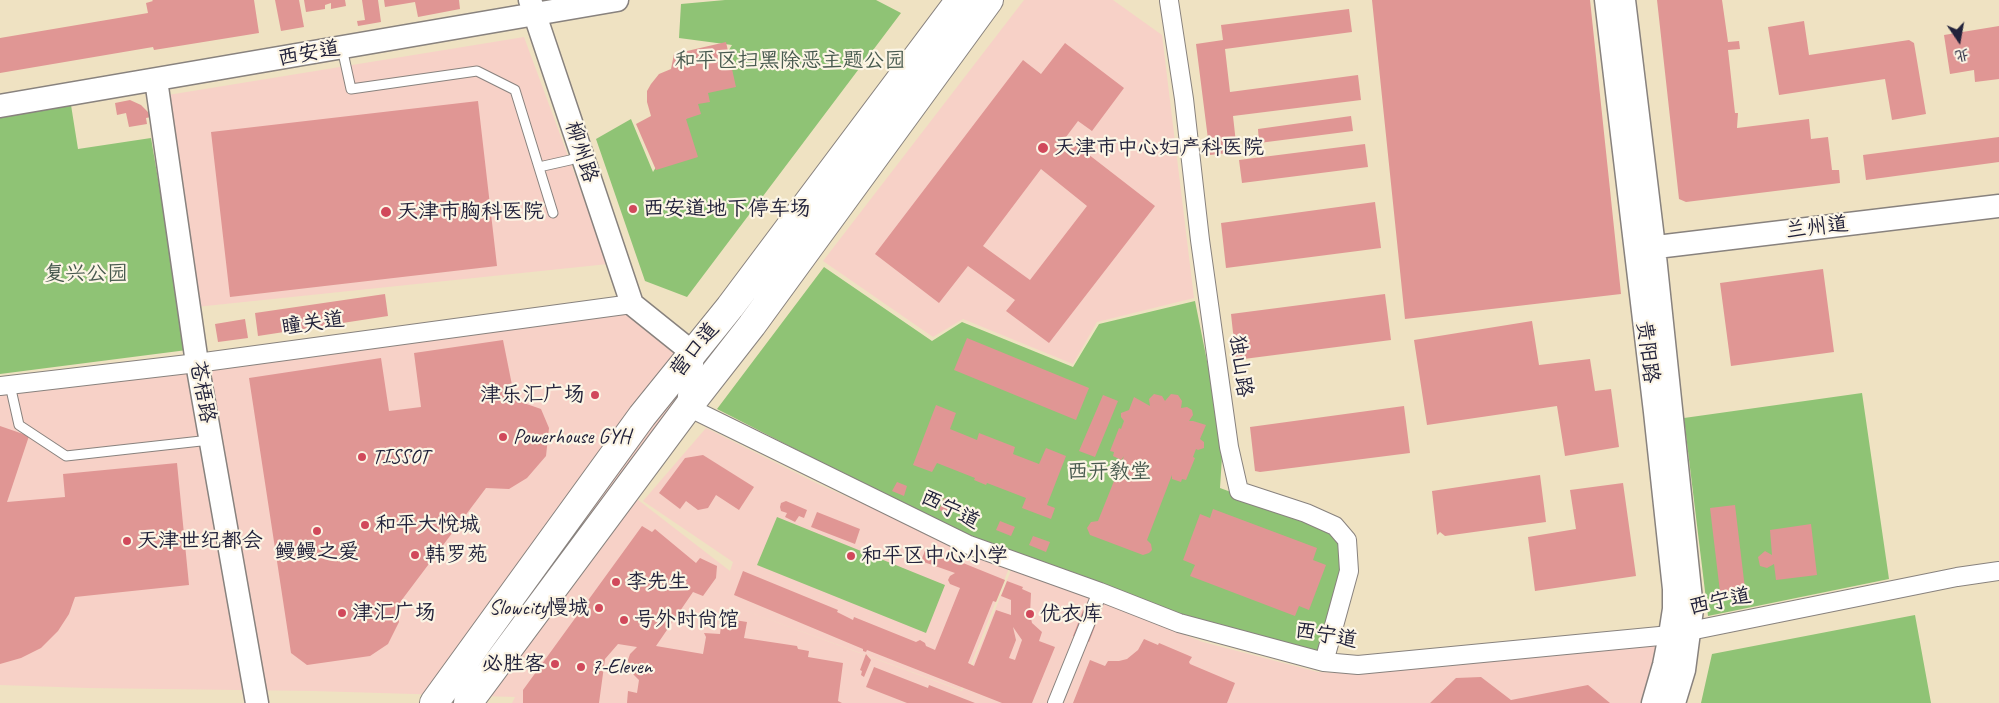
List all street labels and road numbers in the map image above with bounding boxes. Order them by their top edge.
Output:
street label: 西安道 [276,36,342,72]
street label: 柳州路 [559,118,603,186]
street label: 兰州道 [1784,212,1850,244]
street label: 瞳关道 [280,307,346,341]
street label: 营口道 [665,318,725,382]
street label: 贵阳路 [1631,319,1663,385]
street label: 独山路 [1223,333,1257,399]
street label: 苍梧路 [184,359,220,425]
street label: 西宁道 [916,485,984,535]
street label: 西宁道 [1687,583,1753,621]
street label: 西宁道 [1293,618,1359,654]

